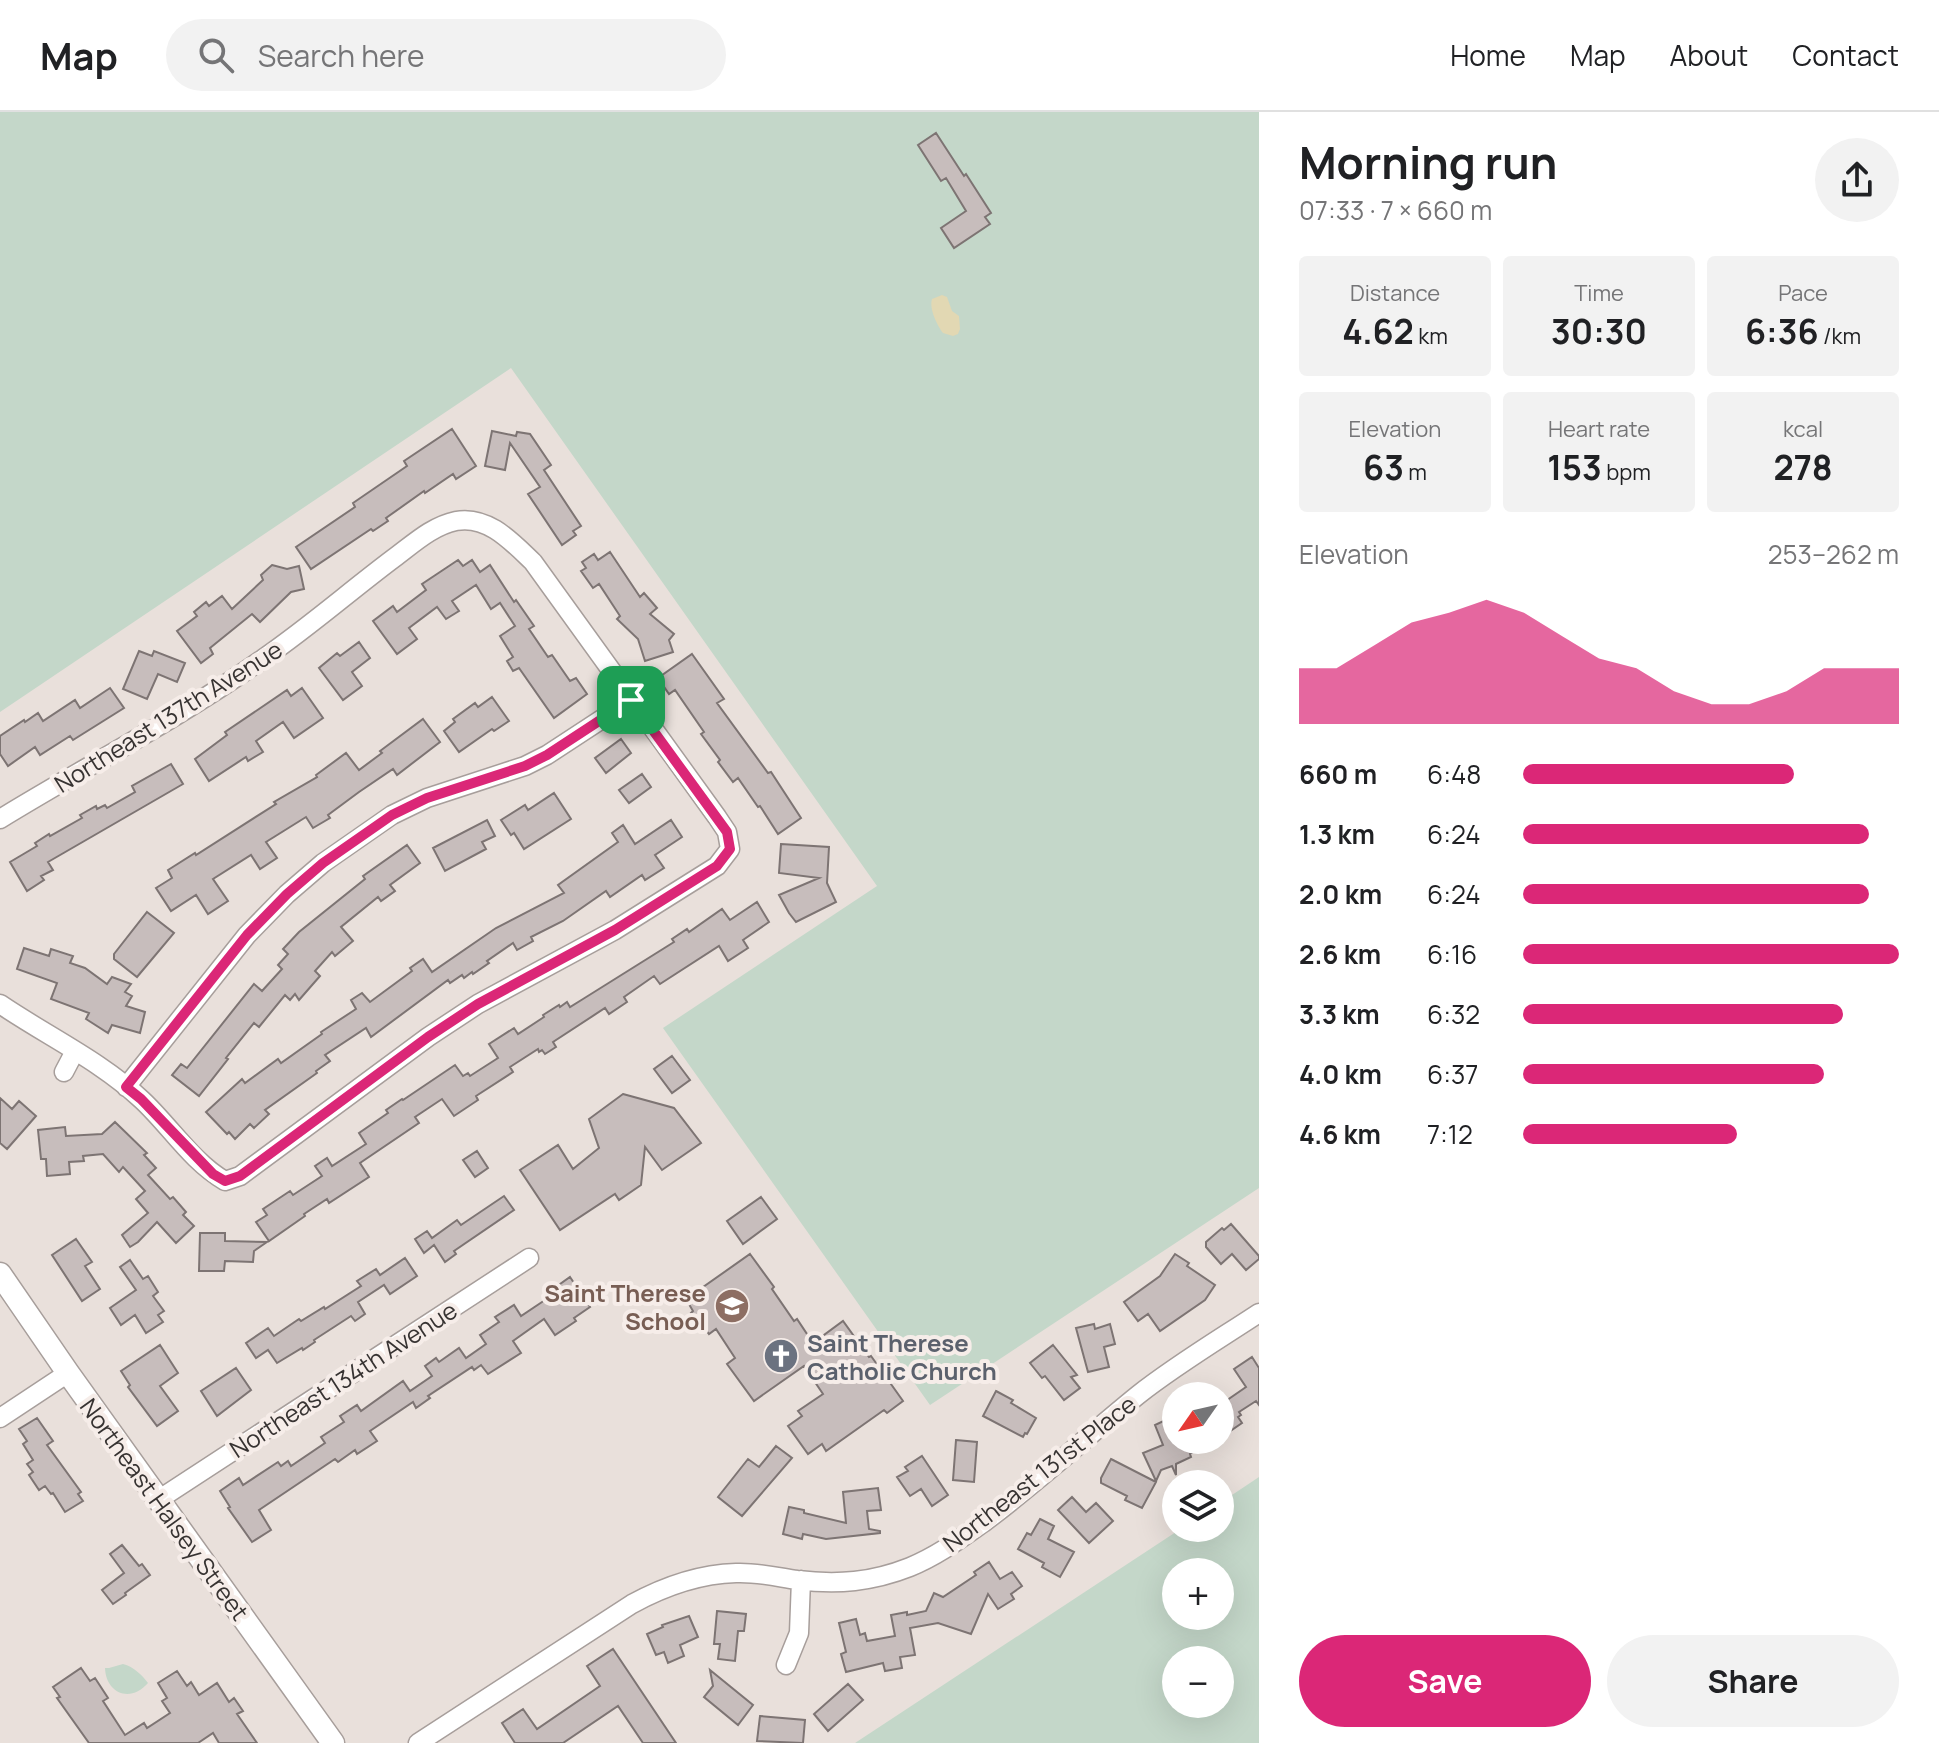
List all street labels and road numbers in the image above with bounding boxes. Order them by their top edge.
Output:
street label: Northeast 137th Avenue [48,632,288,800]
street label: Northeast 134th Avenue [223,1293,463,1465]
street label: Northeast 131st Place [936,1387,1142,1559]
street label: Northeast Halsey Street [73,1391,257,1627]

